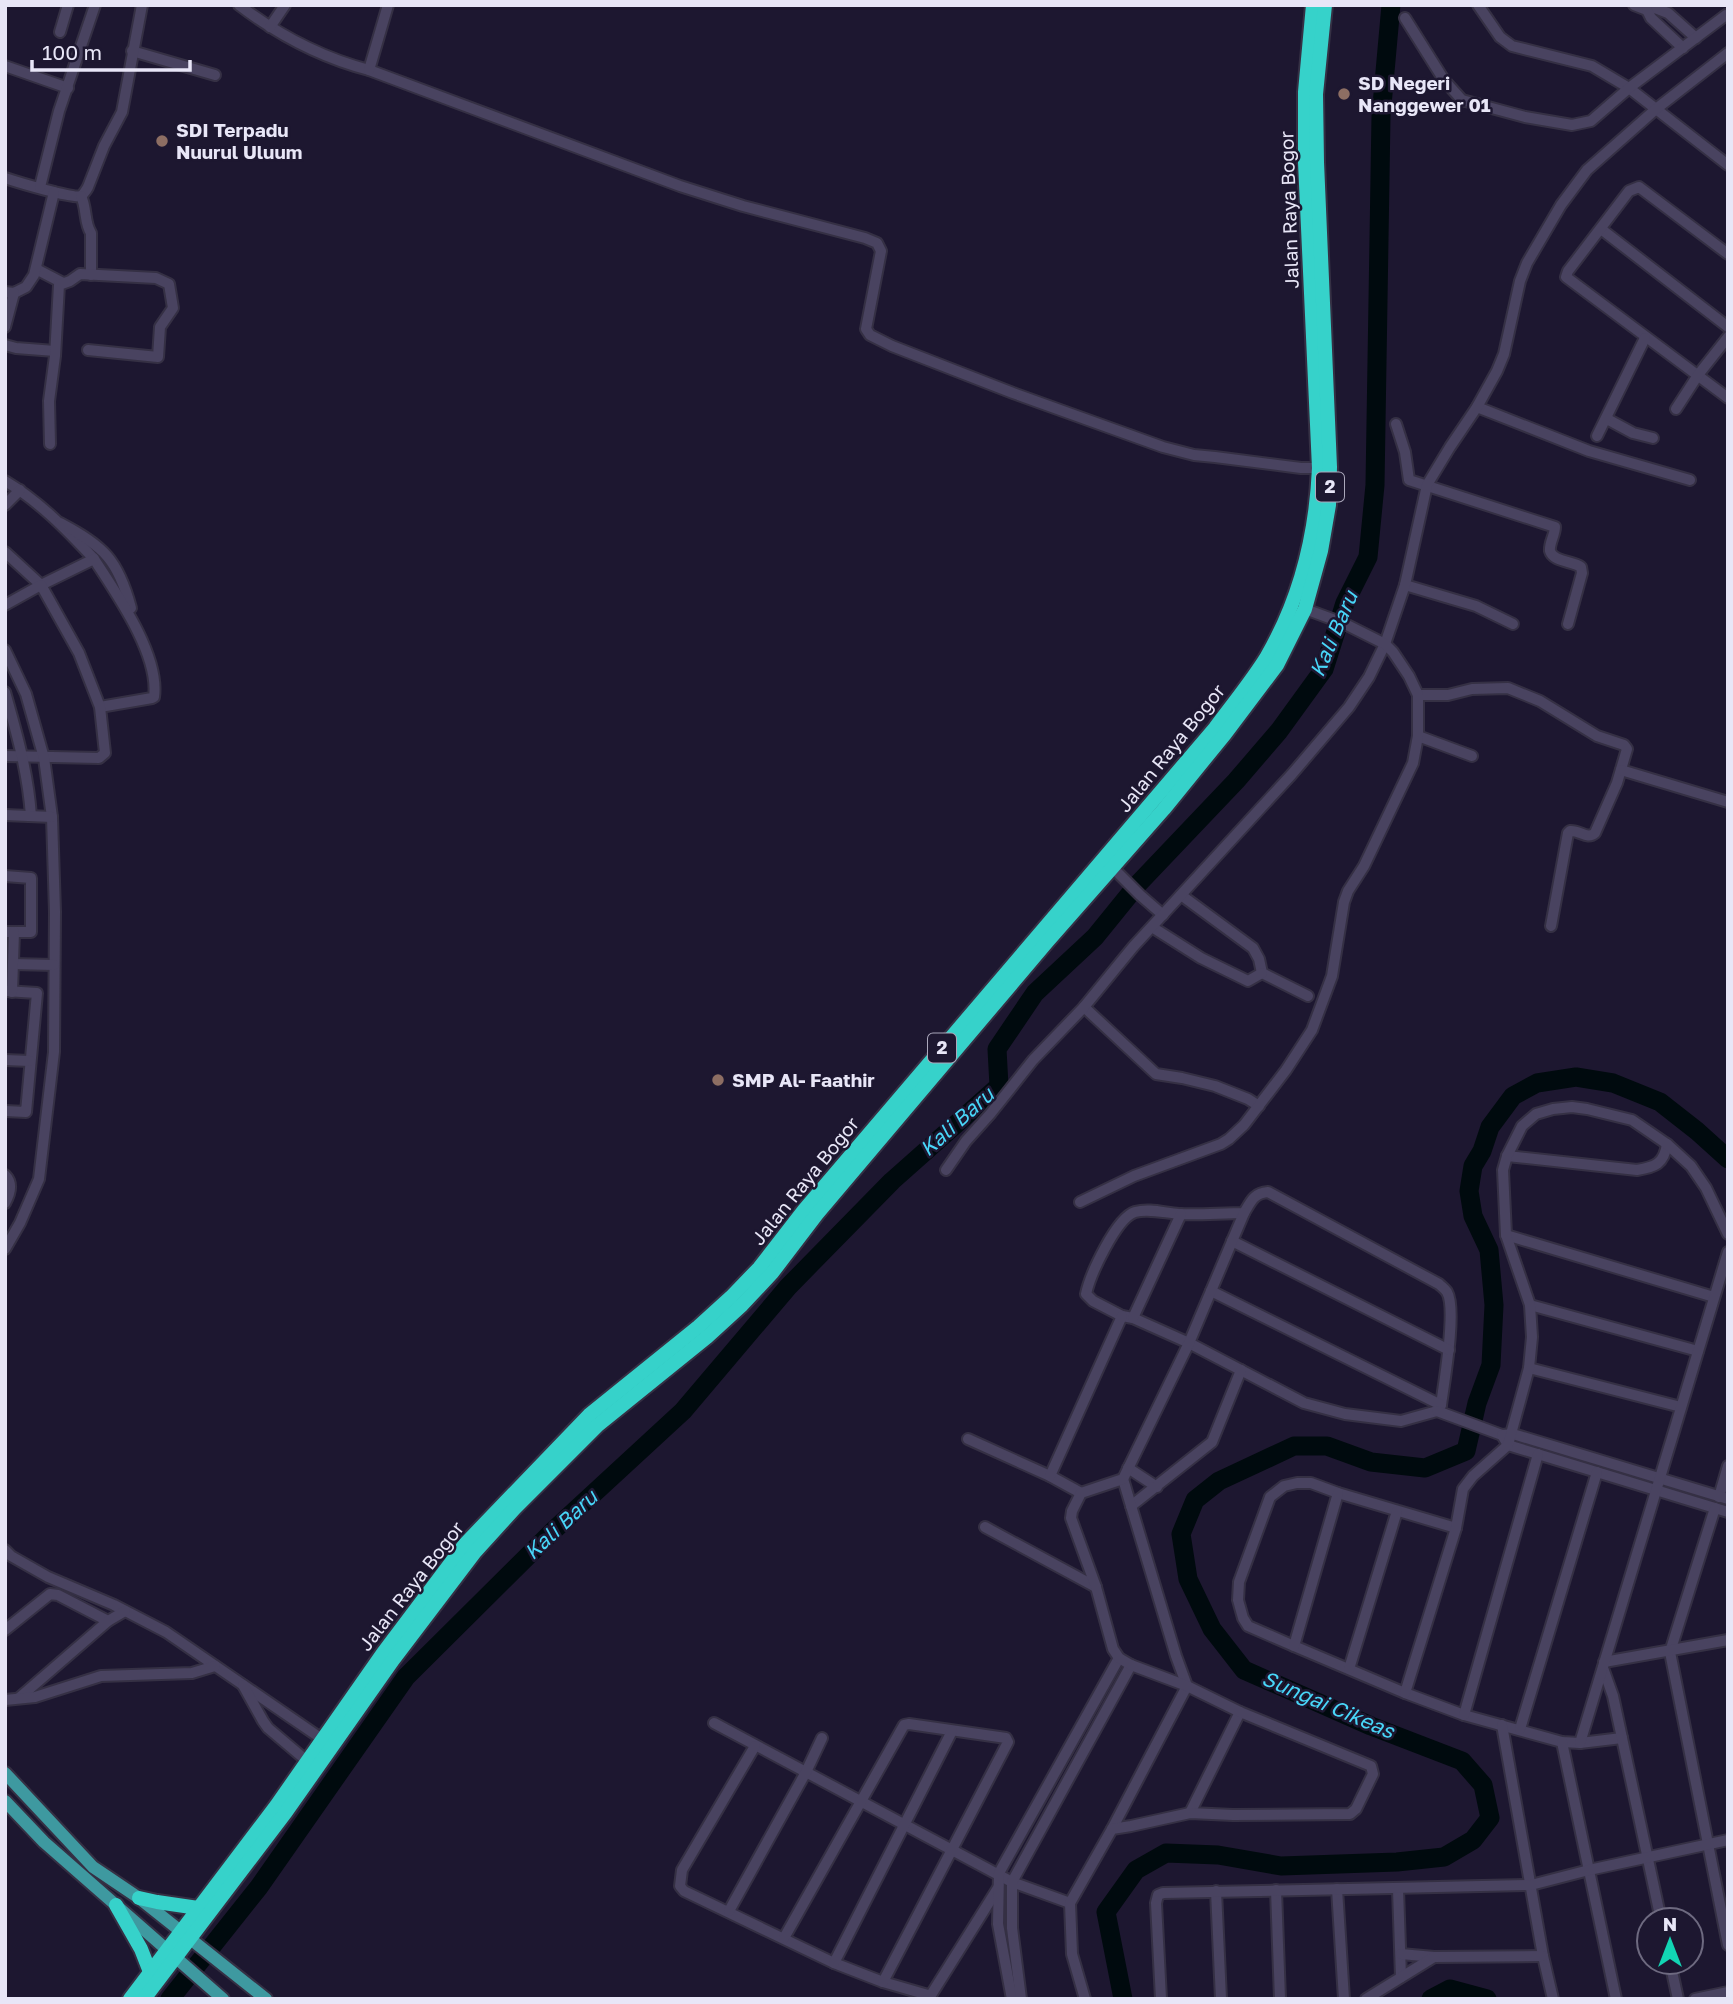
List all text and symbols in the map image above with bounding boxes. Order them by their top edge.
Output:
scale bar [32,28,189,72]
text: 100 m [42,39,102,65]
place label: SD Negeri Nanggewer 01 [1358,71,1491,116]
marker: SD Negeri Nanggewer 01 [1336,86,1352,102]
place label: SDI Terpadu Nuurul Uluum [176,118,302,163]
street label: Jalan Raya Bogor [1274,130,1303,289]
marker: SDI Terpadu Nuurul Uluum [154,133,170,149]
road number: 2 [1316,472,1344,502]
water label: Kali Baru [1303,586,1363,680]
street label: Jalan Raya Bogor [1112,679,1230,816]
road number: 2 [928,1034,956,1063]
place label: SMP Al- Faathir [732,1068,875,1091]
marker: SMP Al- Faathir [710,1072,726,1088]
water label: Kali Baru [914,1080,1000,1161]
street label: Jalan Raya Bogor [746,1112,864,1249]
water label: Kali Baru [518,1483,603,1565]
street label: Jalan Raya Bogor [353,1516,469,1655]
water label: Sungai Cikeas [1258,1665,1399,1744]
north arrow [1635,1906,1705,1976]
text: N [1663,1912,1677,1935]

